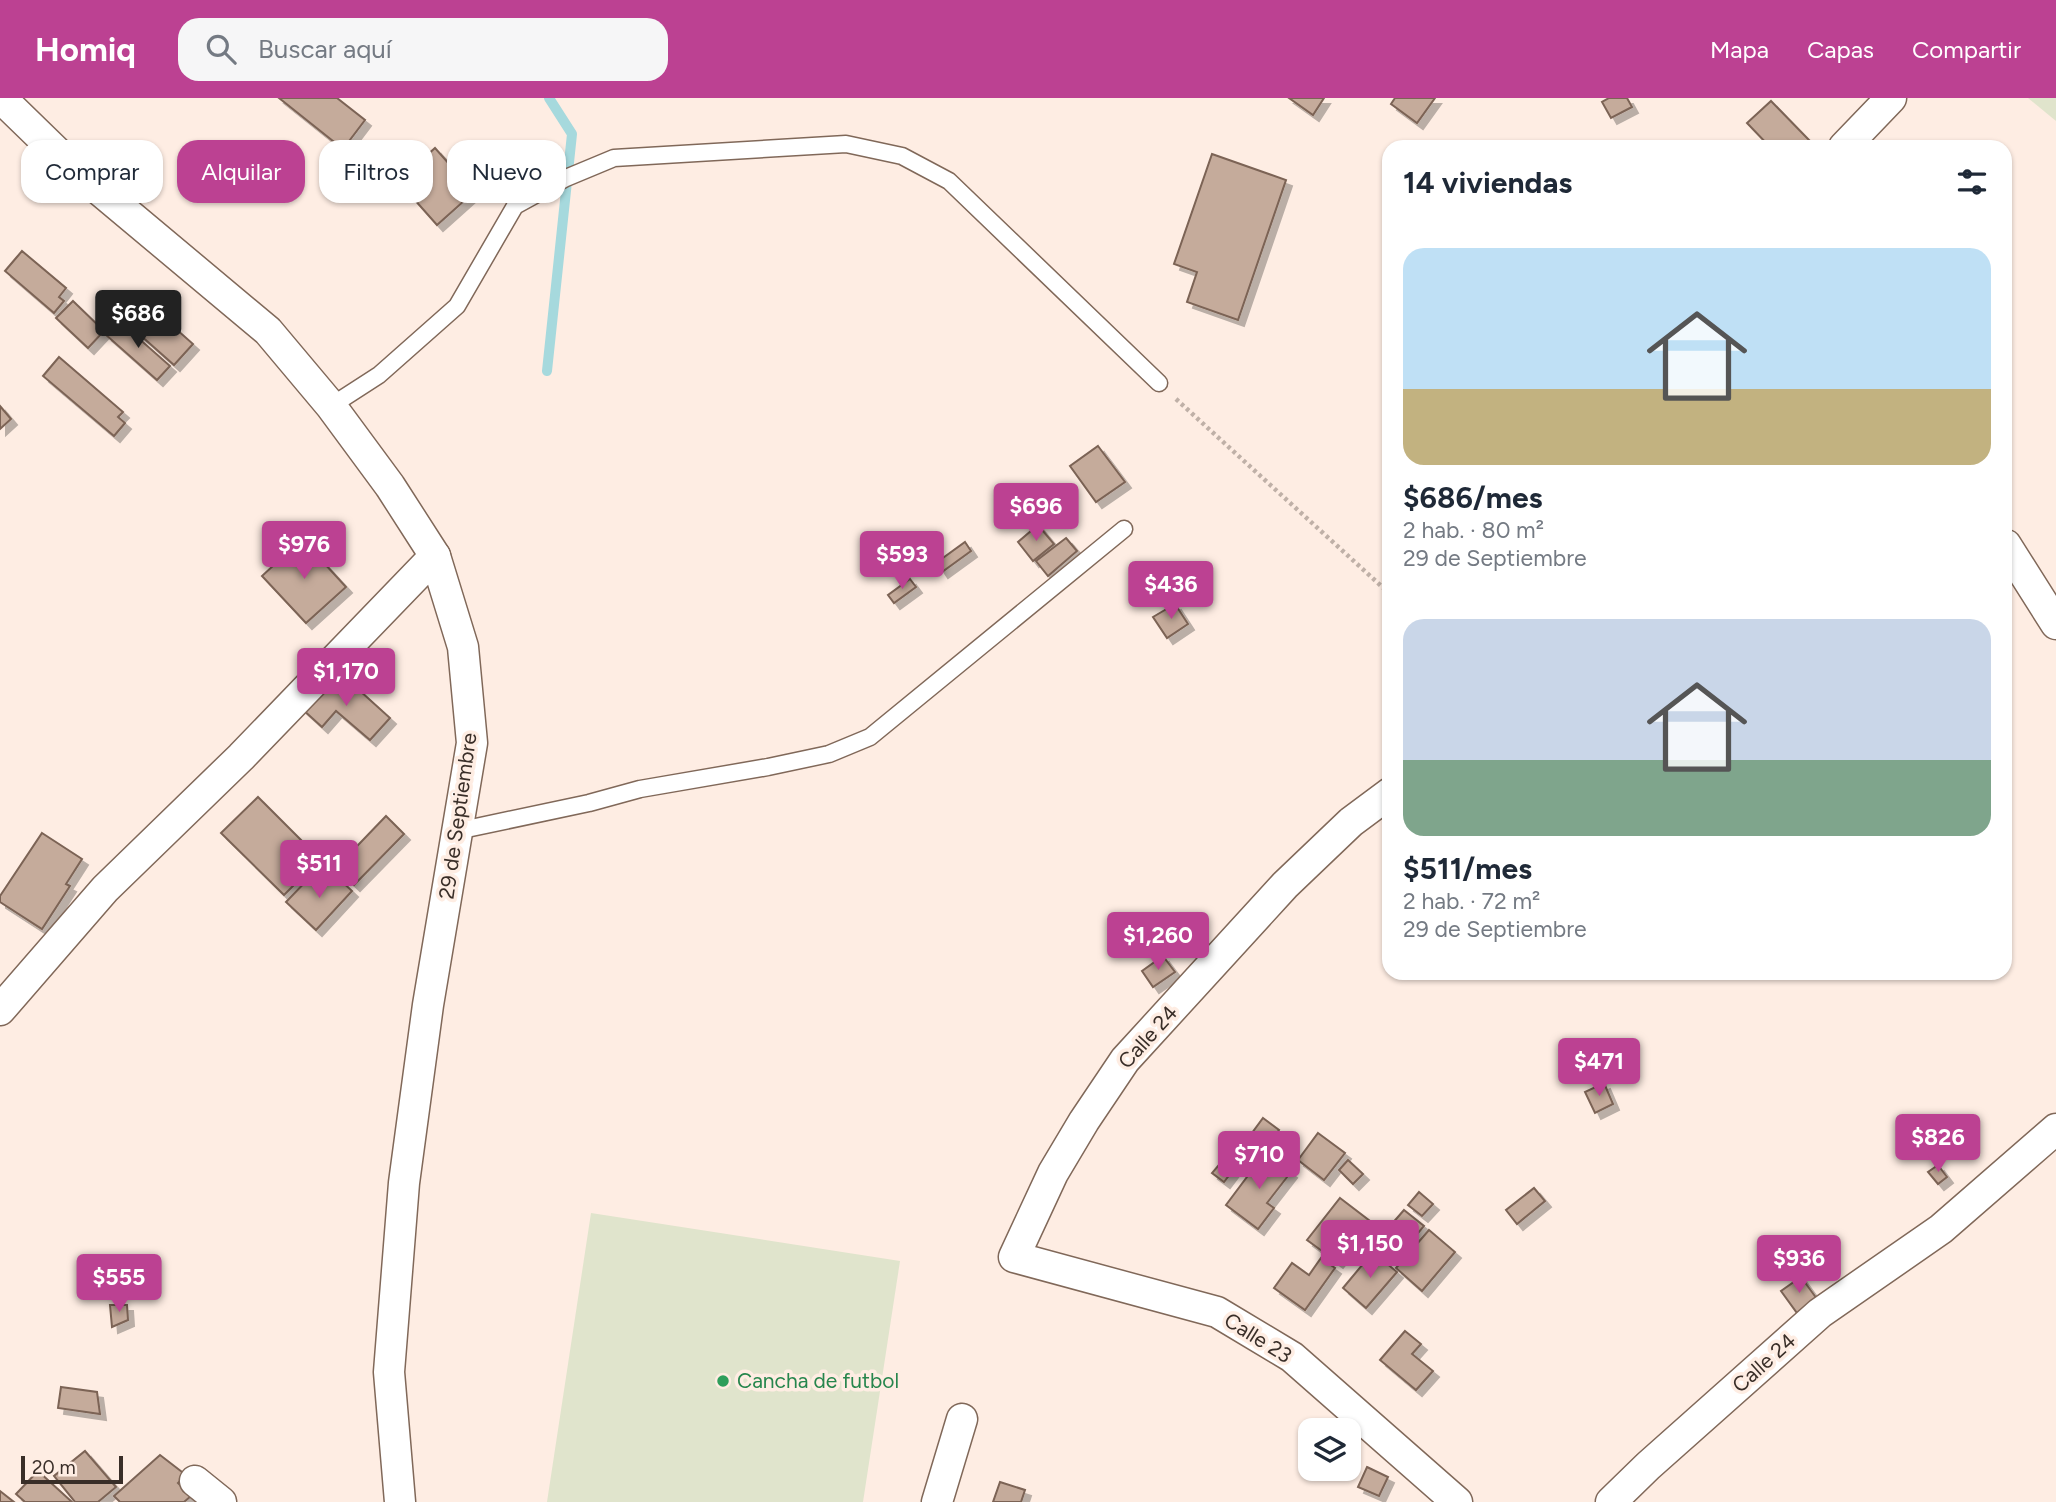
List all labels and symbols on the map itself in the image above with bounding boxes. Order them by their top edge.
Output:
pin: $686 [97,290,179,350]
pin: $696 [995,484,1077,543]
pin: $976 [263,522,345,581]
pin: $593 [861,532,943,591]
pin: $436 [1130,561,1212,621]
pin: $1,170 [289,648,403,708]
street label: 29 de Septiembre [433,731,482,901]
pin: $511 [278,840,360,900]
pin: $1,260 [1101,912,1215,972]
street label: Calle 24 [1113,1000,1183,1073]
pin: $471 [1558,1038,1640,1098]
pin: $826 [1897,1114,1979,1174]
pin: $710 [1218,1132,1300,1191]
pin: $1,150 [1313,1220,1427,1280]
pin: $936 [1758,1236,1840,1295]
pin: $555 [78,1254,160,1314]
street label: Calle 23 [1220,1307,1297,1368]
street label: Calle 24 [1727,1328,1800,1398]
place label: Cancha de futbol [737,1368,899,1393]
marker: Cancha de futbol [715,1373,731,1389]
scale bar [21,1453,122,1485]

